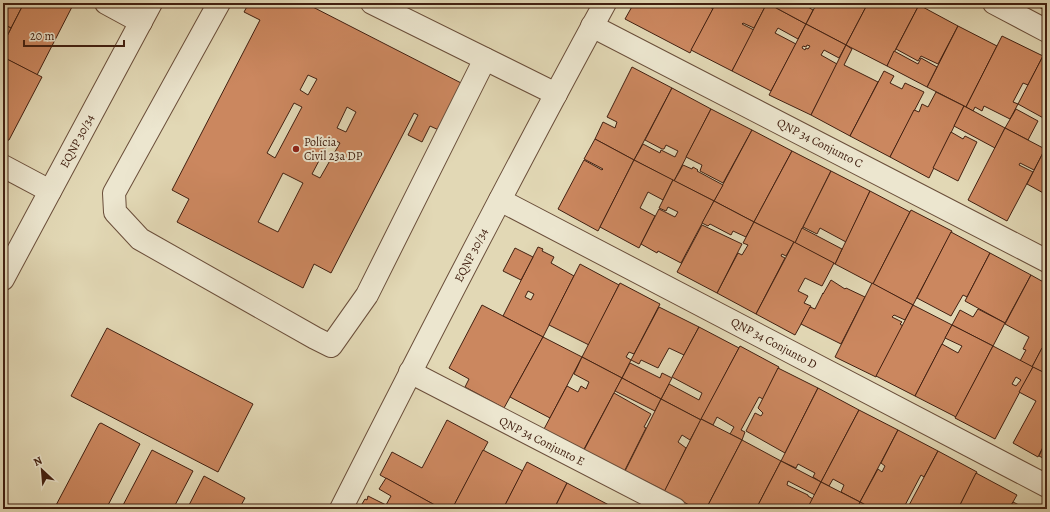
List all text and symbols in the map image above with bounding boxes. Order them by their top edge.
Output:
scale bar [24,22,124,48]
text: 20 m [30,28,54,44]
street label: EQNP 30/34 [56,111,98,171]
street label: QNP 34 Conjunto C [774,114,866,172]
place label: Polícia Civil 23a DP [304,134,363,164]
marker: Polícia Civil 23a DP [291,144,301,154]
street label: EQNP 30/34 [451,225,492,285]
street label: QNP 34 Conjunto D [728,314,820,372]
street label: QNP 34 Conjunto E [496,413,588,469]
north arrow [22,450,62,490]
text: N [31,453,45,470]

